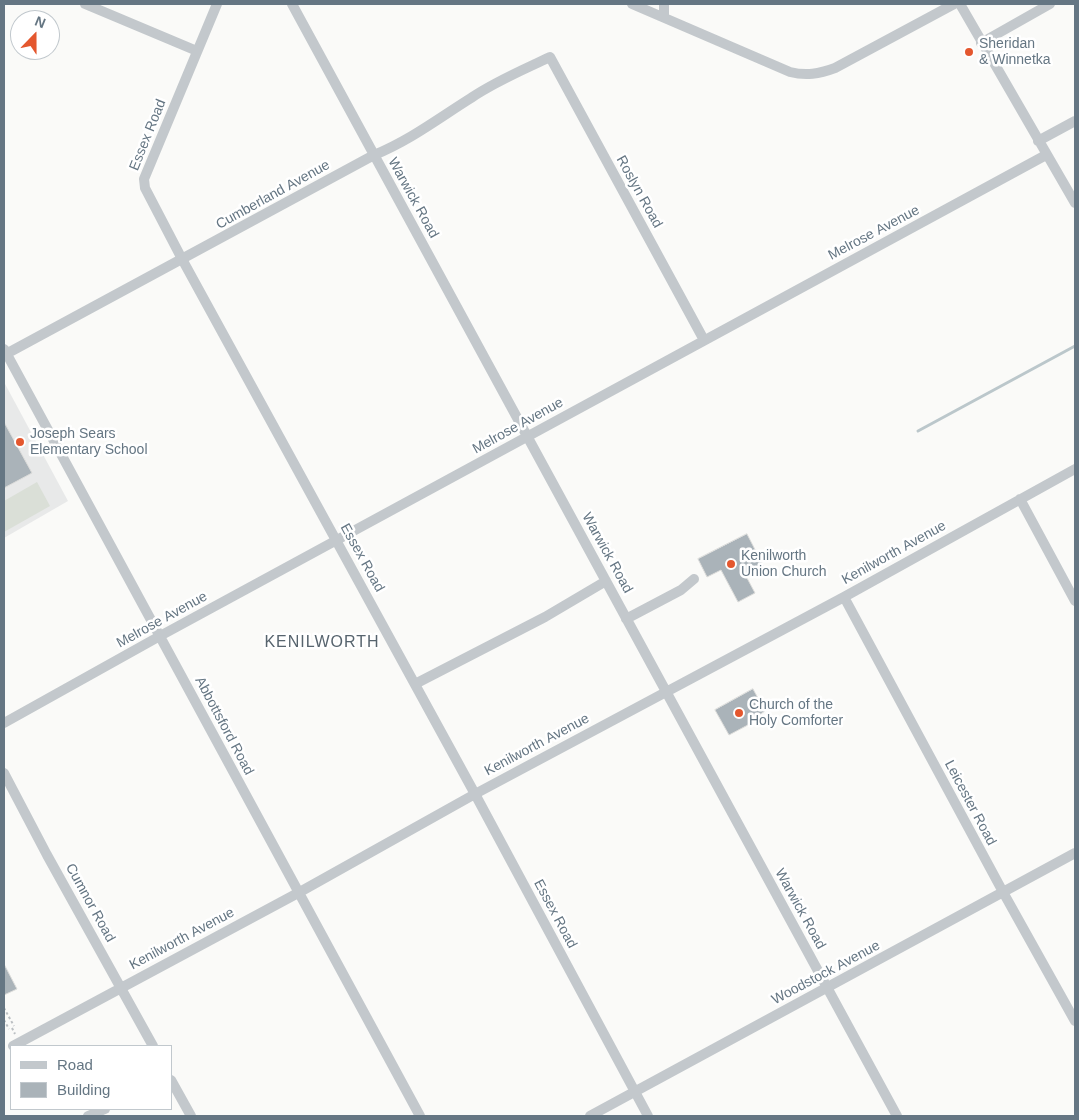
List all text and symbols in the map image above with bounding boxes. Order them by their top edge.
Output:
north arrow [10,10,60,60]
text: N [33,13,48,31]
place label: Sheridan & Winnetka [979,36,1051,68]
marker: Sheridan & Winnetka [963,46,975,58]
street label: Essex Road [126,97,170,173]
street label: Roslyn Road [612,153,666,231]
street label: Warwick Road [384,155,442,241]
street label: Cumberland Avenue [213,157,333,233]
street label: Melrose Avenue [826,202,922,264]
street label: Melrose Avenue [470,394,566,458]
place label: Joseph Sears Elementary School [30,426,148,458]
marker: Joseph Sears Elementary School [14,436,26,448]
street label: Warwick Road [578,510,636,596]
street label: Kenilworth Avenue [839,517,949,589]
street label: Essex Road [336,521,388,595]
place label: Kenilworth Union Church [741,548,827,580]
marker: Kenilworth Union Church [725,558,737,570]
street label: Melrose Avenue [114,588,210,652]
district label: KENILWORTH [263,633,381,653]
street label: Abbottsford Road [191,674,257,778]
place label: Church of the Holy Comforter [749,697,843,730]
marker: Church of the Holy Comforter [733,707,745,719]
street label: Kenilworth Avenue [482,710,592,780]
street label: Leicester Road [940,757,1000,849]
street label: Cumnor Road [62,861,118,945]
street label: Warwick Road [771,866,829,952]
street label: Essex Road [530,877,580,951]
street label: Kenilworth Avenue [127,904,237,974]
street label: Woodstock Avenue [769,937,883,1009]
legend [10,1045,172,1110]
text: Road [57,1056,93,1073]
text: Building [57,1081,110,1098]

